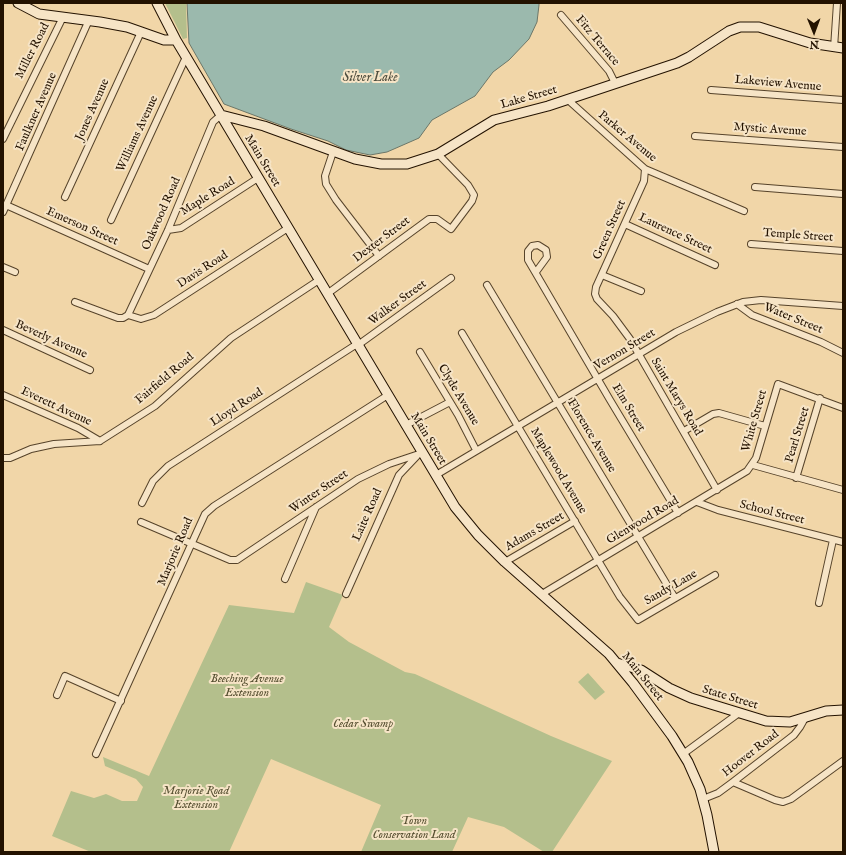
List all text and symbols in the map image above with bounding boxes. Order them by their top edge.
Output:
north arrow [794,12,834,52]
street label: Fitz Terrace [572,13,622,69]
street label: Miller Road [13,21,53,81]
text: N [809,37,819,51]
water label: Silver Lake [343,70,397,86]
street label: Faulkner Avenue [13,71,61,153]
street label: Lakeview Avenue [734,73,822,95]
street label: Jones Avenue [73,77,113,143]
street label: Lake Street [499,83,559,113]
street label: Williams Avenue [114,94,162,174]
street label: Parker Avenue [595,108,659,166]
street label: Mystic Avenue [733,120,807,140]
street label: Main Street [241,132,283,190]
street label: Oakwood Road [139,175,185,253]
street label: Maple Road [178,175,238,219]
street label: Green Street [590,198,630,262]
street label: Emerson Street [44,205,120,249]
street label: Laurence Street [636,211,714,257]
street label: Dexter Street [351,214,413,266]
street label: Temple Street [763,226,833,246]
street label: Davis Road [175,248,231,292]
street label: Walker Street [366,277,430,329]
street label: Water Street [761,301,825,337]
street label: Beverly Avenue [13,318,89,362]
street label: Vernon Street [592,326,658,374]
street label: Fairfield Road [133,350,197,408]
street label: Saint Marys Road [647,355,705,439]
street label: Clyde Avenue [434,362,482,428]
street label: Elm Street [608,381,648,435]
street label: Everett Avenue [18,384,94,430]
street label: Lloyd Road [208,386,266,430]
street label: White Street [739,388,771,454]
street label: Florence Avenue [563,396,619,476]
street label: Pearl Street [783,405,813,465]
street label: Main Street [407,410,449,468]
street label: Maplewood Avenue [527,425,589,517]
street label: Winter Street [287,467,351,517]
street label: Laite Road [350,486,386,544]
street label: Glenwood Road [604,494,682,548]
street label: School Street [738,498,806,528]
street label: Adams Street [503,509,567,555]
street label: Marjorie Road [155,516,197,588]
street label: Sandy Lane [642,567,700,609]
street label: Main Street [618,650,666,704]
park label: Beeching Avenue Extension [210,673,284,701]
street label: State Street [700,683,760,713]
park label: Cedar Swamp [333,718,393,732]
street label: Hoover Road [720,727,782,781]
park label: Marjorie Road Extension [163,785,229,813]
park label: Town Conservation Land [373,815,455,843]

